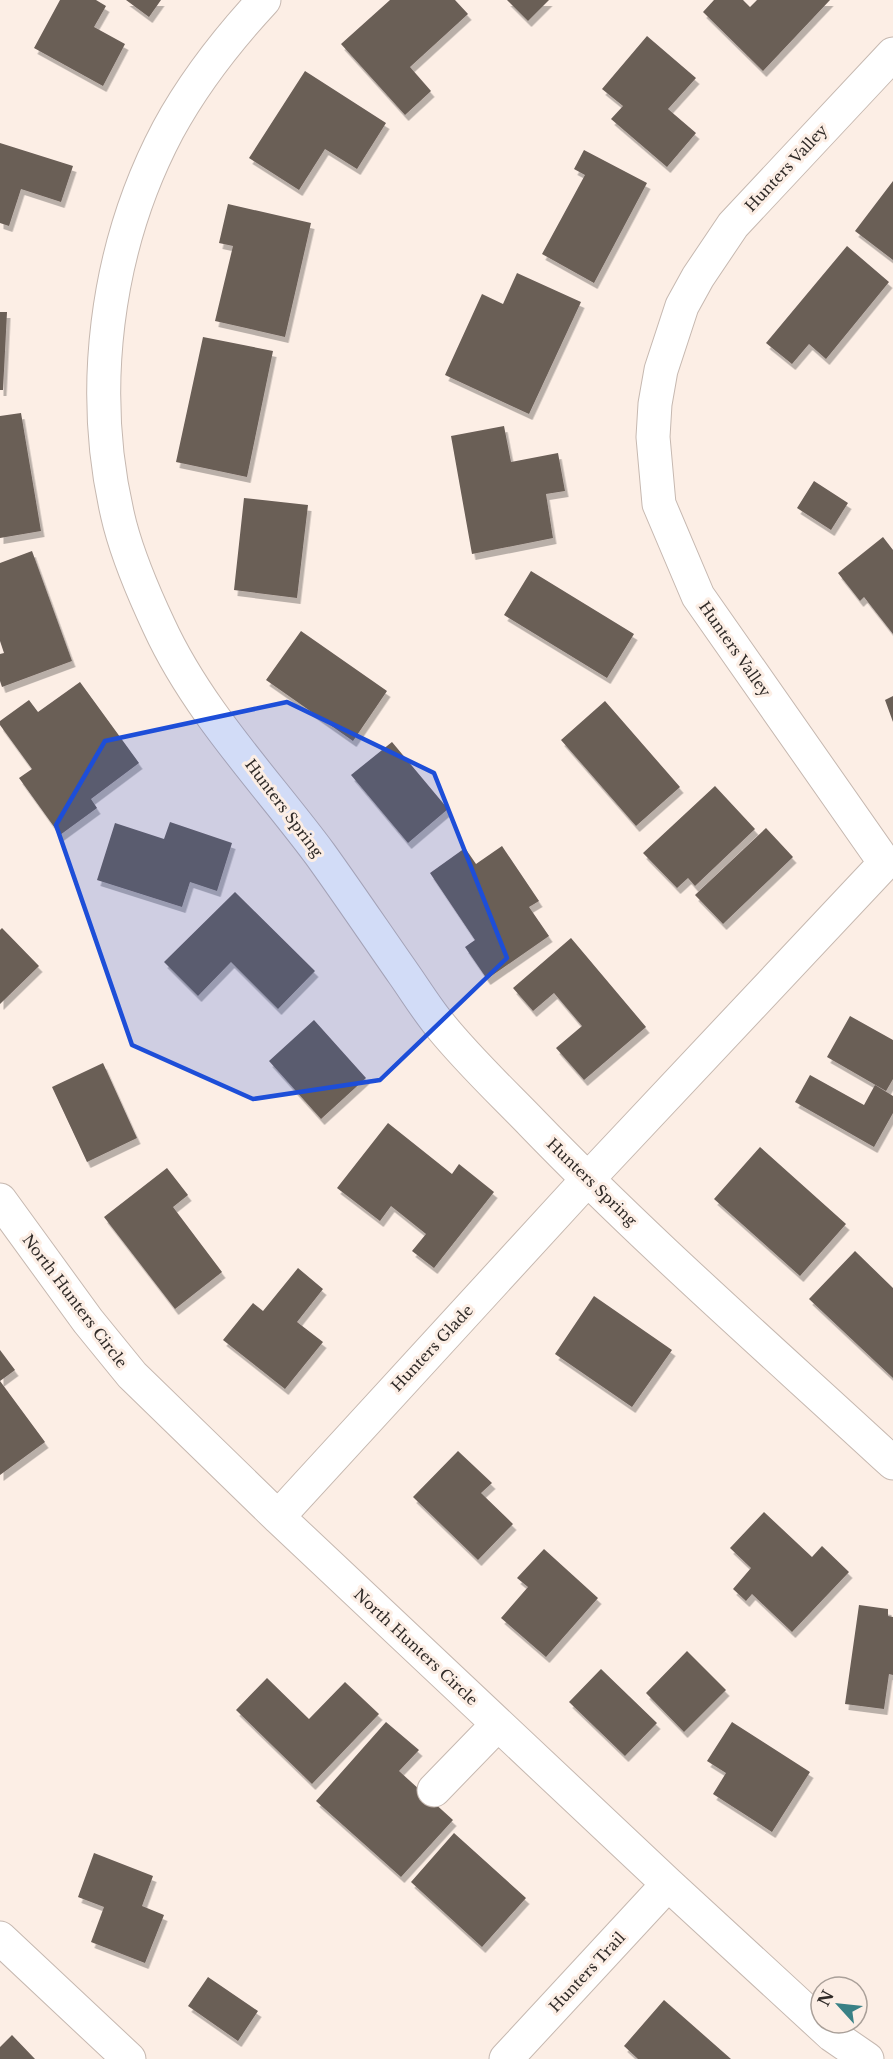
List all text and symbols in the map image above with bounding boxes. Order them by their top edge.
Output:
street label: Hunters Valley [741,120,832,216]
street label: Hunters Valley [695,598,775,701]
street label: Hunters Spring [241,755,328,862]
street label: Hunters Spring [543,1134,642,1230]
street label: North Hunters Circle [19,1230,131,1372]
street label: Hunters Glade [387,1301,477,1395]
street label: North Hunters Circle [350,1585,482,1709]
street label: Hunters Trail [545,1928,629,2016]
north arrow [809,1975,869,2035]
text: N [813,1987,838,2009]

